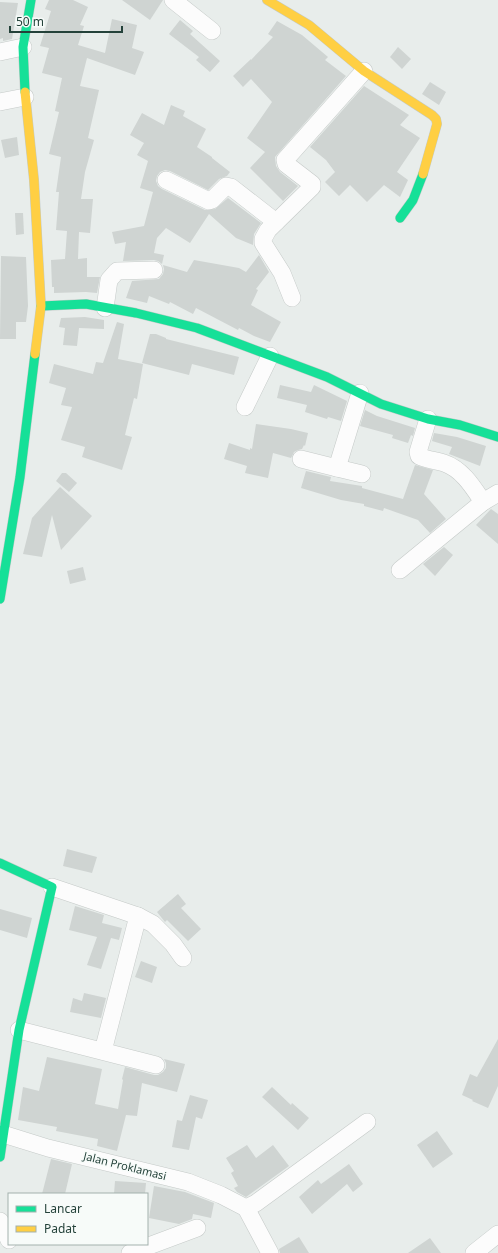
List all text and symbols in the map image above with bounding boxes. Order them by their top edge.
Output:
scale bar [10,8,122,34]
text: 50 m [16,13,44,30]
street label: Jalan Proklamasi [81,1148,168,1183]
legend [8,1193,148,1245]
text: Lancar [44,1200,82,1217]
text: Padat [44,1220,77,1237]

